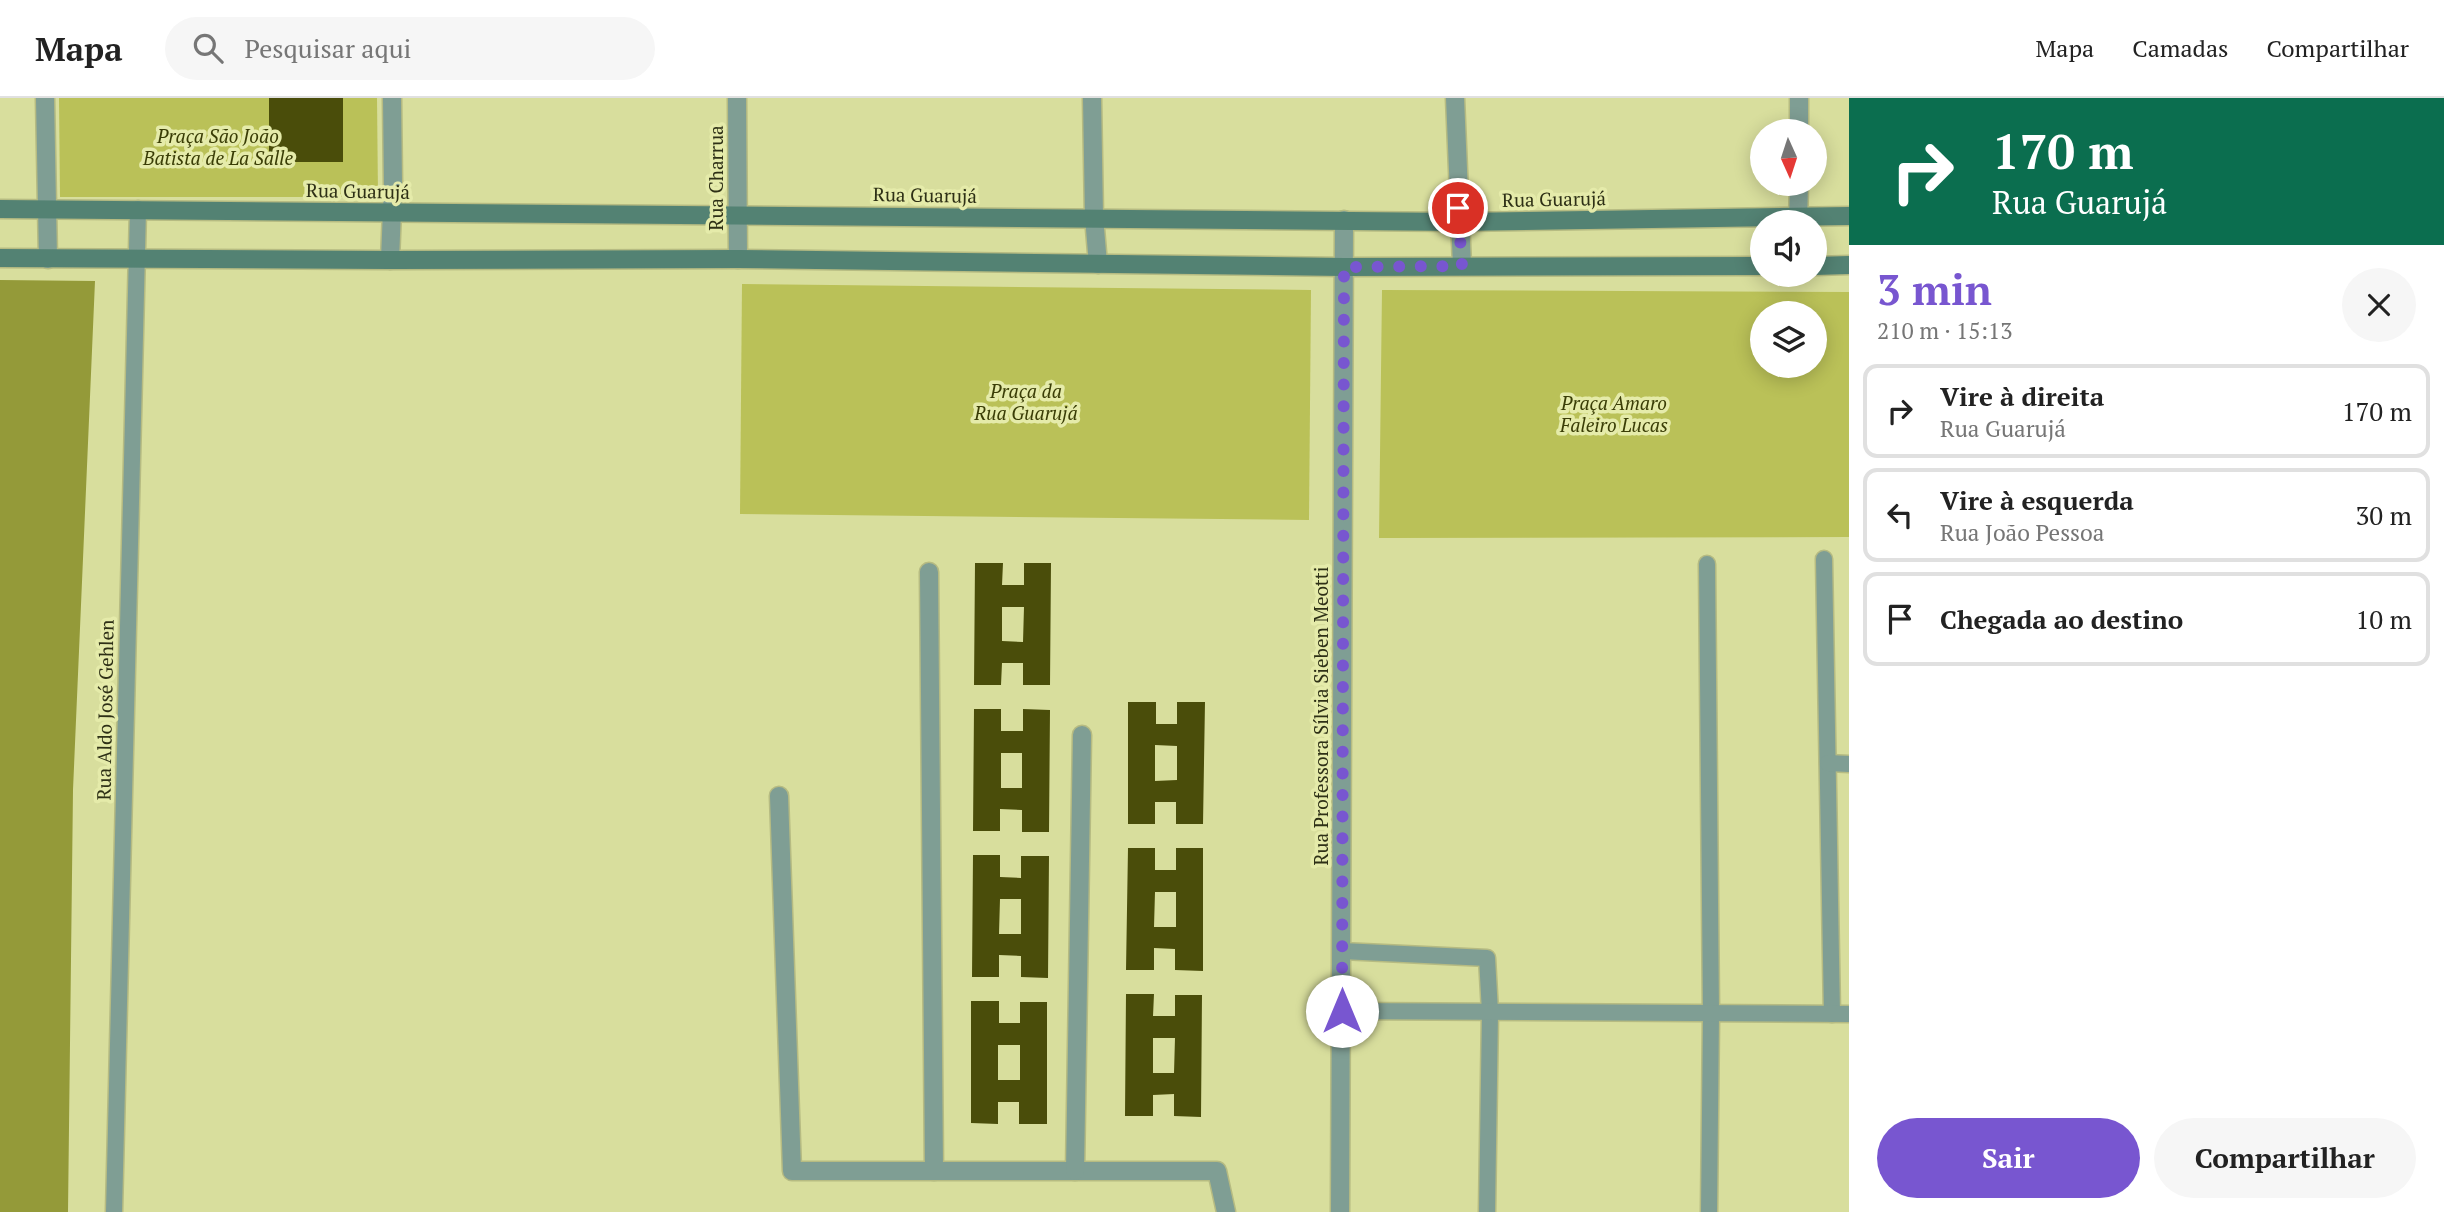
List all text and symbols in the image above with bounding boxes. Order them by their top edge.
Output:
search box [165,17,655,80]
text: Mapa [35,27,123,70]
icon: search [189,29,227,67]
text: Pesquisar aqui [245,31,411,65]
text: Mapa [2036,32,2094,64]
text: Camadas [2132,32,2228,64]
text: Compartilhar [2266,32,2409,64]
text: 170 m [1992,118,2134,183]
north arrow [1750,119,1827,196]
map controls [1750,119,1827,378]
park label: Praça São João Batista de La Salle [142,123,293,170]
street label: Rua Charrua [703,125,728,231]
icon: right [1877,126,1968,217]
street label: Rua Guarujá [306,177,411,204]
pin [1428,178,1488,238]
street label: Rua Guarujá [873,181,978,208]
text: Rua Guarujá [1992,181,2167,223]
street label: Rua Guarujá [1502,185,1607,212]
icon: arrive [1439,189,1477,227]
button: sound [1750,210,1827,287]
text: 3 min [1877,261,1992,317]
button: close [2342,268,2416,342]
button: layers [1750,301,1827,378]
text: 210 m · 15:13 [1877,315,2012,346]
park label: Praça da Rua Guarujá [973,378,1078,425]
text: Vire à direita [1940,379,2104,413]
park label: Praça Amaro Faleiro Lucas [1559,390,1668,437]
icon: right [1881,392,1919,430]
text: 170 m [2342,394,2412,428]
text: Rua Guarujá [1940,413,2066,444]
text: Vire à esquerda [1940,483,2134,517]
icon: left [1881,496,1919,534]
text: 30 m [2356,498,2412,532]
text: Rua João Pessoa [1940,517,2104,548]
street label: Rua Professora Sílvia Sieben Meotti [1308,566,1333,866]
icon: arrive [1881,600,1919,638]
text: Chegada ao destino [1940,602,2183,636]
text: 10 m [2356,602,2412,636]
street label: Rua Aldo José Gehlen [90,619,119,801]
position arrow [1305,974,1379,1048]
button: Sair [1877,1118,2140,1198]
button: Compartilhar [2154,1118,2416,1198]

